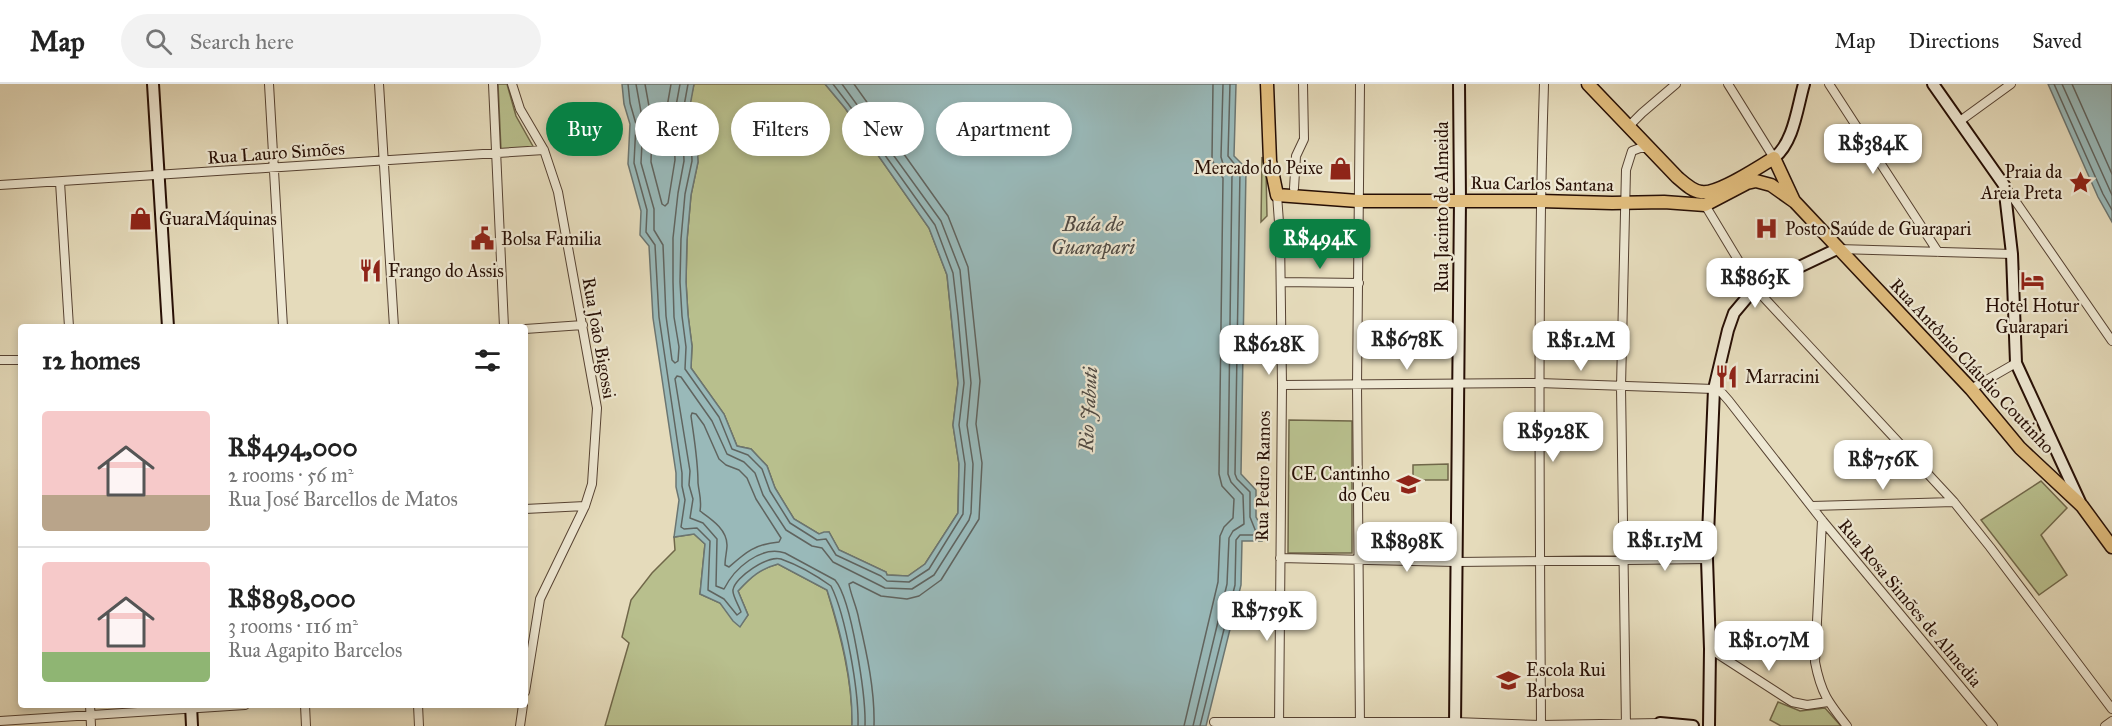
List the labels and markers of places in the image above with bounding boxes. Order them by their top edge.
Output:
pin: R$384K [1824,124,1922,175]
shop icon: Mercado do Peixe [1328,155,1354,181]
place label: Mercado do Peixe [1193,157,1323,179]
place label: Praia da Areia Preta [1980,161,2062,204]
place icon: Praia da Areia Preta [2067,169,2093,195]
shop icon: GuaraMáquinas [128,206,154,232]
place label: GuaraMáquinas [159,208,277,231]
hospital icon: Posto Saúde de Guarapari [1754,216,1780,242]
place label: Posto Saúde de Guarapari [1785,218,1972,240]
pin: R$494K [1271,219,1369,270]
public building icon: Bolsa Familia [470,226,496,252]
place label: Bolsa Familia [501,228,602,250]
restaurant icon: Frango do Assis [357,258,383,284]
pin: R$863K [1706,258,1804,309]
place label: Frango do Assis [388,260,504,283]
hotel icon: Hotel Hotur Guarapari [2019,267,2045,293]
place label: Hotel Hotur Guarapari [1985,295,2079,338]
pin: R$678K [1358,320,1456,371]
pin: R$1.2M [1532,321,1630,372]
pin: R$628K [1220,325,1318,376]
restaurant icon: Marracini [1714,364,1740,390]
place label: Marracini [1745,366,1820,388]
pin: R$928K [1504,412,1602,463]
pin: R$756K [1834,440,1932,491]
place label: CE Cantinho do Ceu [1291,463,1390,506]
school or university icon: CE Cantinho do Ceu [1395,471,1421,497]
pin: R$1.15M [1610,521,1720,572]
pin: R$898K [1358,522,1456,573]
pin: R$759K [1218,591,1316,642]
pin: R$1.07M [1714,621,1824,672]
place label: Escola Rui Barbosa [1526,659,1606,702]
school or university icon: Escola Rui Barbosa [1495,667,1521,693]

